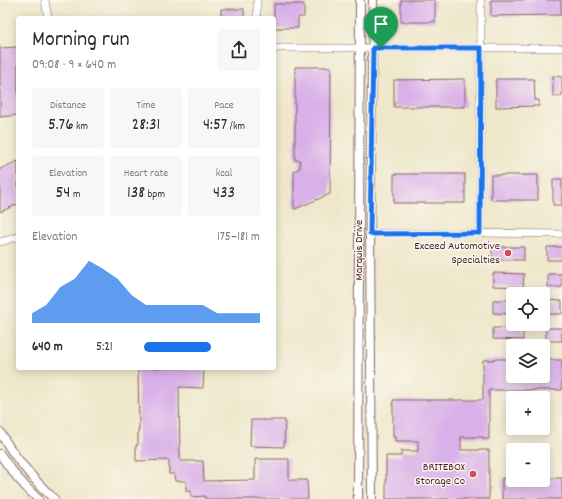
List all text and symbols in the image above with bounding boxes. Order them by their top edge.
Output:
pin [364,7.0,398,48]
icon: arrive [370,13,392,35]
text: Morning run [32,25,130,56]
button: share [218,29,260,71]
text: 09:08 · 9 × 640 m [32,56,116,75]
text: Distance [50,98,86,114]
text: Time [137,98,155,114]
text: Pace [214,98,234,114]
text: 5.76 [48,114,73,138]
text: 28:31 [132,114,160,138]
text: 4:57 [203,114,227,138]
text: km [73,119,88,135]
text: /km [227,119,245,135]
text: Elevation [49,166,87,182]
text: Heart rate [124,166,168,182]
text: kcal [216,166,232,182]
text: 54 [55,182,70,206]
text: 138 [127,182,145,206]
text: 433 [213,182,235,206]
text: m [70,187,81,203]
text: bpm [145,187,165,203]
street label: Marquis Drive [351,220,368,280]
text: Elevation [32,228,77,247]
text: 175–181 m [217,228,260,247]
place label: Exceed Automotive Specialties [414,238,500,269]
marker: Exceed Automotive Specialties [503,248,513,258]
map controls [506,287,550,487]
button: locate [506,287,550,331]
text: 640 m [32,338,63,357]
text: 5:21 [96,338,113,357]
button: layers [506,339,550,383]
button: + [506,391,550,435]
button: − [506,443,550,487]
place label: BRITEBOX Storage Co [415,459,465,490]
marker: BRITEBOX Storage Co [468,469,478,479]

